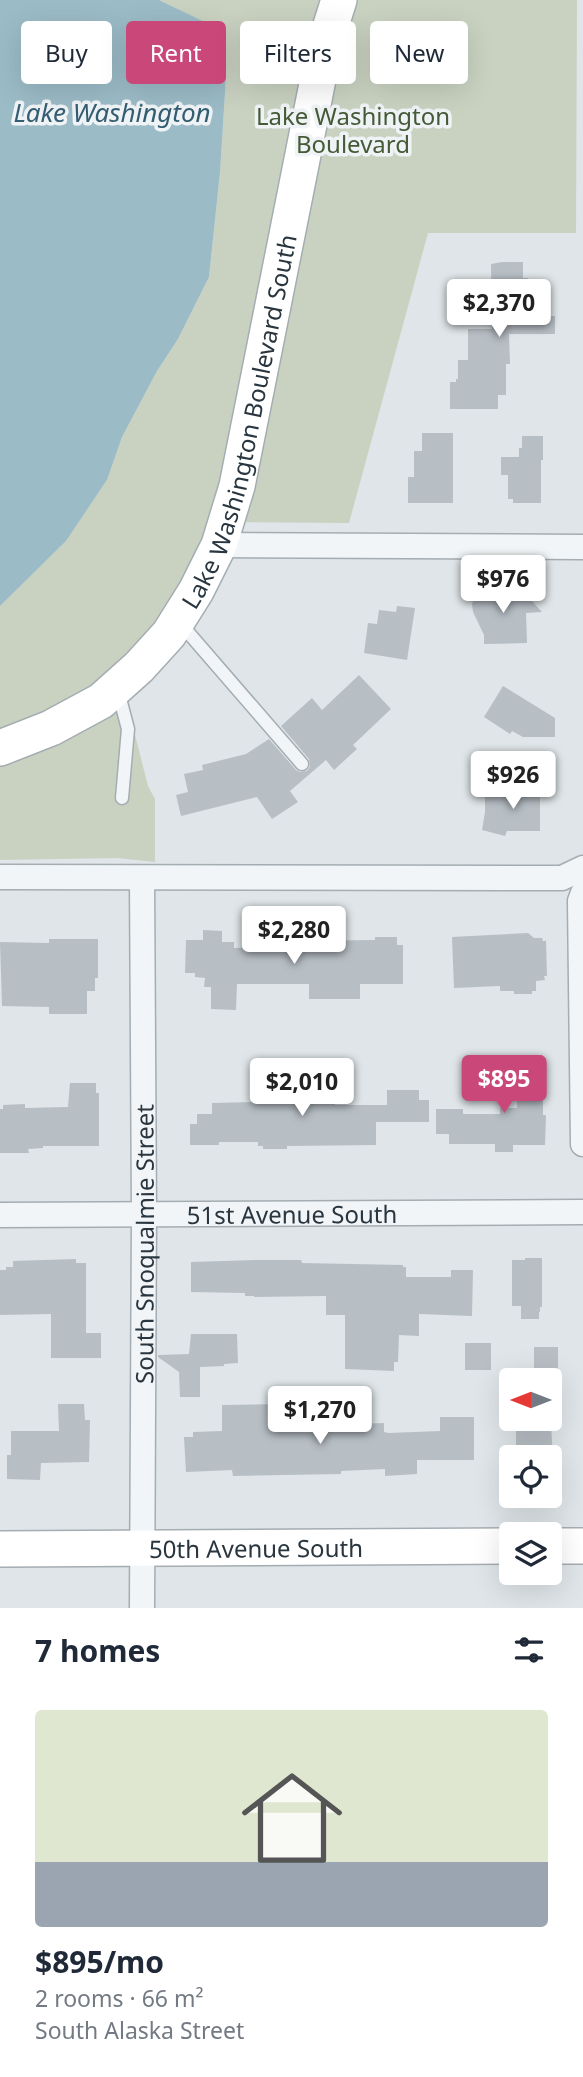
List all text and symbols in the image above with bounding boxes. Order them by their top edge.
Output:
chip: Buy [21,21,112,84]
chip: Rent [126,21,226,84]
chip: Filters [240,21,356,84]
chip: New [370,21,468,84]
water label: Lake Washington [13,94,211,130]
park label: Lake Washington Boulevard [256,99,450,160]
street label: Lake Washington Boulevard South [173,231,303,615]
pin: $2,370 [442,280,556,339]
text: $2,370 [463,286,535,318]
pin: $976 [462,556,544,615]
text: $976 [477,562,529,594]
pin: $926 [472,752,554,811]
text: $926 [487,758,539,790]
pin: $2,280 [237,906,351,966]
text: $2,280 [258,913,330,945]
pin: $895 [463,1056,545,1115]
pin: $2,010 [245,1058,359,1118]
text: $895 [478,1062,530,1094]
text: $2,010 [266,1065,338,1097]
street label: South Snoqualmie Street [127,1104,161,1384]
street label: 51st Avenue South [187,1196,397,1231]
north arrow [499,1368,562,1432]
map controls [499,1368,562,1585]
pin: $1,270 [263,1386,377,1446]
text: $1,270 [284,1393,356,1425]
button: locate [499,1445,562,1508]
button: layers [499,1522,562,1585]
street label: 50th Avenue South [149,1530,363,1565]
text: 7 homes [35,1630,160,1671]
icon: filters [510,1631,548,1669]
icon: home [229,1755,355,1881]
text: $895/mo [35,1941,164,1982]
text: 2 rooms · 66 m² [35,1982,204,2014]
text: South Alaska Street [35,2014,244,2046]

